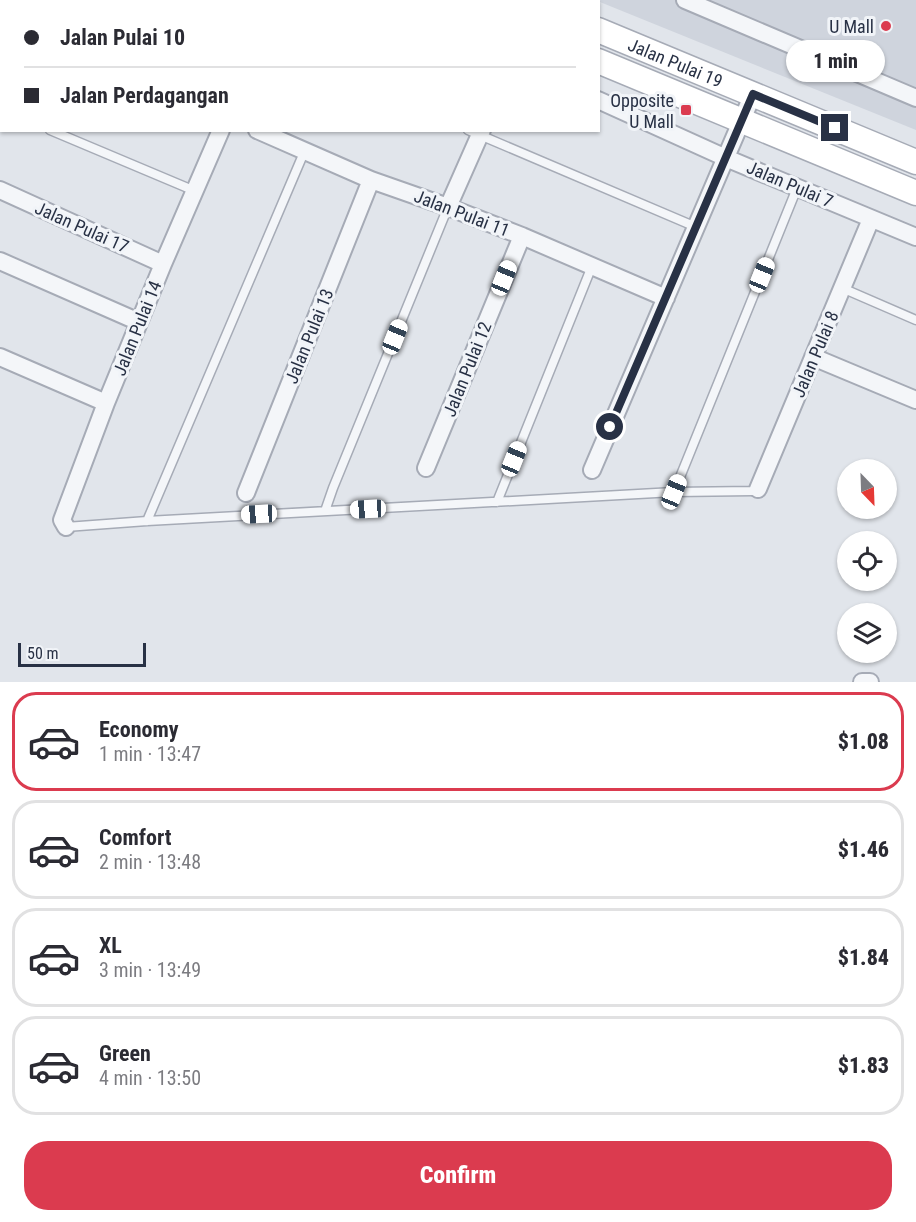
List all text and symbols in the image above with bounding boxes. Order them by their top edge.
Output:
place label: U Mall [829,16,874,37]
marker: U Mall [879,19,893,33]
text: Jalan Pulai 10 [60,25,185,50]
street label: Jalan Pulai 19 [625,33,726,91]
callout: 1 min [786,41,884,83]
text: 1 min [813,49,858,73]
text: Jalan Perdagangan [60,83,229,108]
place label: Opposite U Mall [610,90,674,132]
marker: Opposite U Mall [679,103,693,117]
route end [821,114,848,141]
street label: Jalan Pulai 7 [744,156,836,212]
street label: Jalan Pulai 11 [411,185,513,241]
street label: Jalan Pulai 17 [32,197,132,257]
car [747,255,777,295]
car [489,258,519,298]
street label: Jalan Pulai 14 [108,277,166,378]
street label: Jalan Pulai 13 [280,286,338,386]
street label: Jalan Pulai 8 [787,308,843,400]
car [380,317,410,357]
street label: Jalan Pulai 12 [438,318,496,419]
route start [596,413,623,440]
car [499,439,529,479]
north arrow [837,459,897,519]
map controls [837,459,897,663]
car [659,472,689,512]
car [350,499,386,519]
car [241,504,277,524]
button: locate [837,531,897,591]
button: layers [837,603,897,663]
scale bar [18,640,146,668]
text: 50 m [27,644,59,663]
icon: car [27,715,81,769]
text: Economy [99,717,179,742]
text: $1.08 [838,729,889,754]
text: 1 min · 13:47 [99,742,201,766]
icon: car [27,823,81,877]
text: Comfort [99,825,172,850]
text: $1.46 [838,837,889,862]
text: 2 min · 13:48 [99,850,201,874]
icon: car [27,931,81,985]
text: XL [99,933,122,958]
text: $1.84 [838,945,889,970]
text: 3 min · 13:49 [99,958,201,982]
icon: car [27,1039,81,1093]
text: Green [99,1041,151,1066]
text: $1.83 [838,1053,889,1078]
text: 4 min · 13:50 [99,1066,201,1090]
button: Confirm [24,1141,892,1210]

